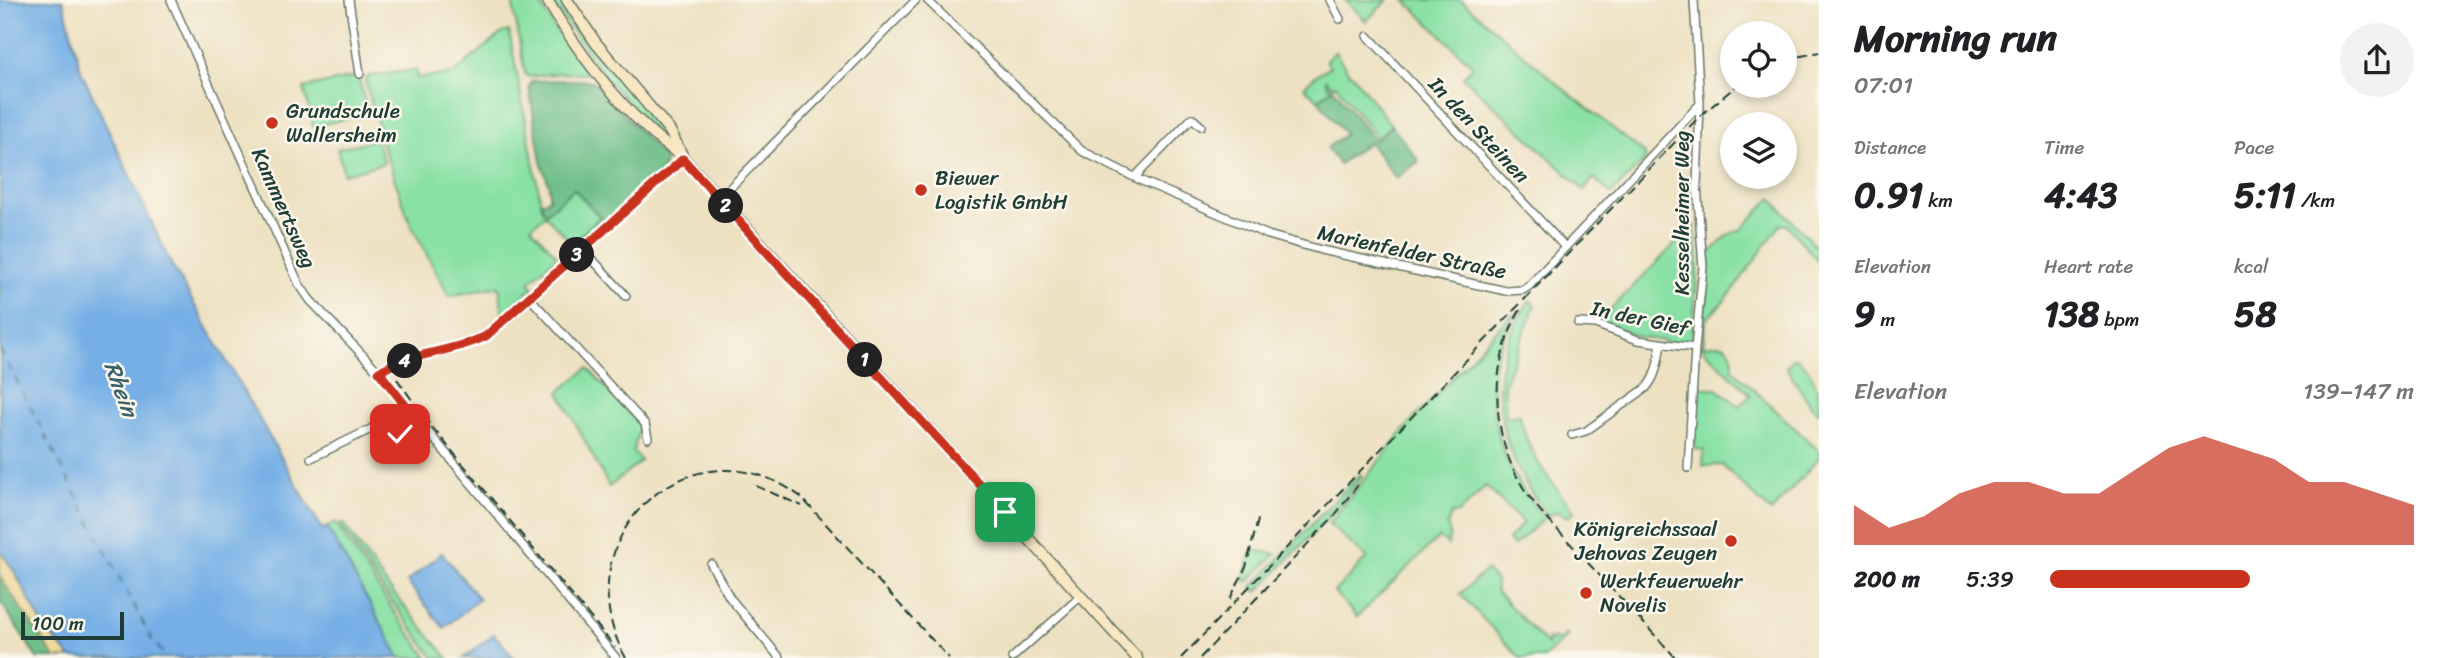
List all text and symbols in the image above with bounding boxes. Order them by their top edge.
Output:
text: Morning run [1854,5,2057,72]
map controls [1720,21,1797,189]
button: locate [1720,21,1797,98]
button: share [2340,23,2414,97]
text: 07:01 [1854,65,1913,106]
street label: In den Steinen [1418,66,1539,193]
place label: Grundschule Wallersheim [286,92,400,154]
button: layers [1720,112,1797,189]
marker: Grundschule Wallersheim [264,115,280,131]
street label: Kesselheimer Weg [1663,130,1701,295]
text: Distance [1854,131,1926,164]
text: Time [2044,131,2084,164]
text: Pace [2234,131,2274,164]
street label: Kammertsweg [240,141,328,275]
place label: Biewer Logistik GmbH [935,159,1068,221]
text: 0.91 [1854,164,1923,226]
text: 4:43 [2044,164,2118,226]
text: 5:11 [2234,164,2296,226]
marker: Biewer Logistik GmbH [913,182,929,198]
text: km [1923,184,1953,217]
text: /km [2296,184,2335,217]
pin: 2 [708,188,744,224]
text: 2 [720,189,731,222]
street label: Marienfelder Straße [1314,213,1510,291]
pin: 3 [560,238,594,272]
text: 3 [571,238,582,271]
text: Elevation [1854,250,1931,283]
text: Heart rate [2044,250,2133,283]
text: kcal [2234,250,2269,283]
text: 9 [1854,283,1876,345]
text: 138 [2044,283,2099,345]
text: 58 [2234,283,2277,345]
street label: In der Gief [1586,289,1695,347]
text: m [1876,303,1895,336]
text: bpm [2099,303,2139,336]
pin: 1 [848,342,882,378]
text: 1 [860,343,869,376]
pin: 4 [388,344,422,378]
text: 4 [399,344,410,377]
water label: Rhein [92,355,151,425]
text: Elevation [1854,371,1947,412]
text: 139–147 m [2303,371,2414,412]
pin [370,404,430,464]
icon: check [381,415,419,453]
pin [975,482,1035,542]
icon: arrive [986,493,1024,531]
place label: Königreichssaal Jehovas Zeugen [1574,510,1718,572]
marker: Königreichssaal Jehovas Zeugen [1723,533,1739,549]
text: 200 m [1854,559,1920,600]
text: 5:39 [1966,559,2014,600]
place label: Werkfeuerwehr Novelis [1600,562,1744,624]
marker: Werkfeuerwehr Novelis [1578,585,1594,601]
text: 100 m [32,607,84,640]
scale bar [21,609,124,641]

